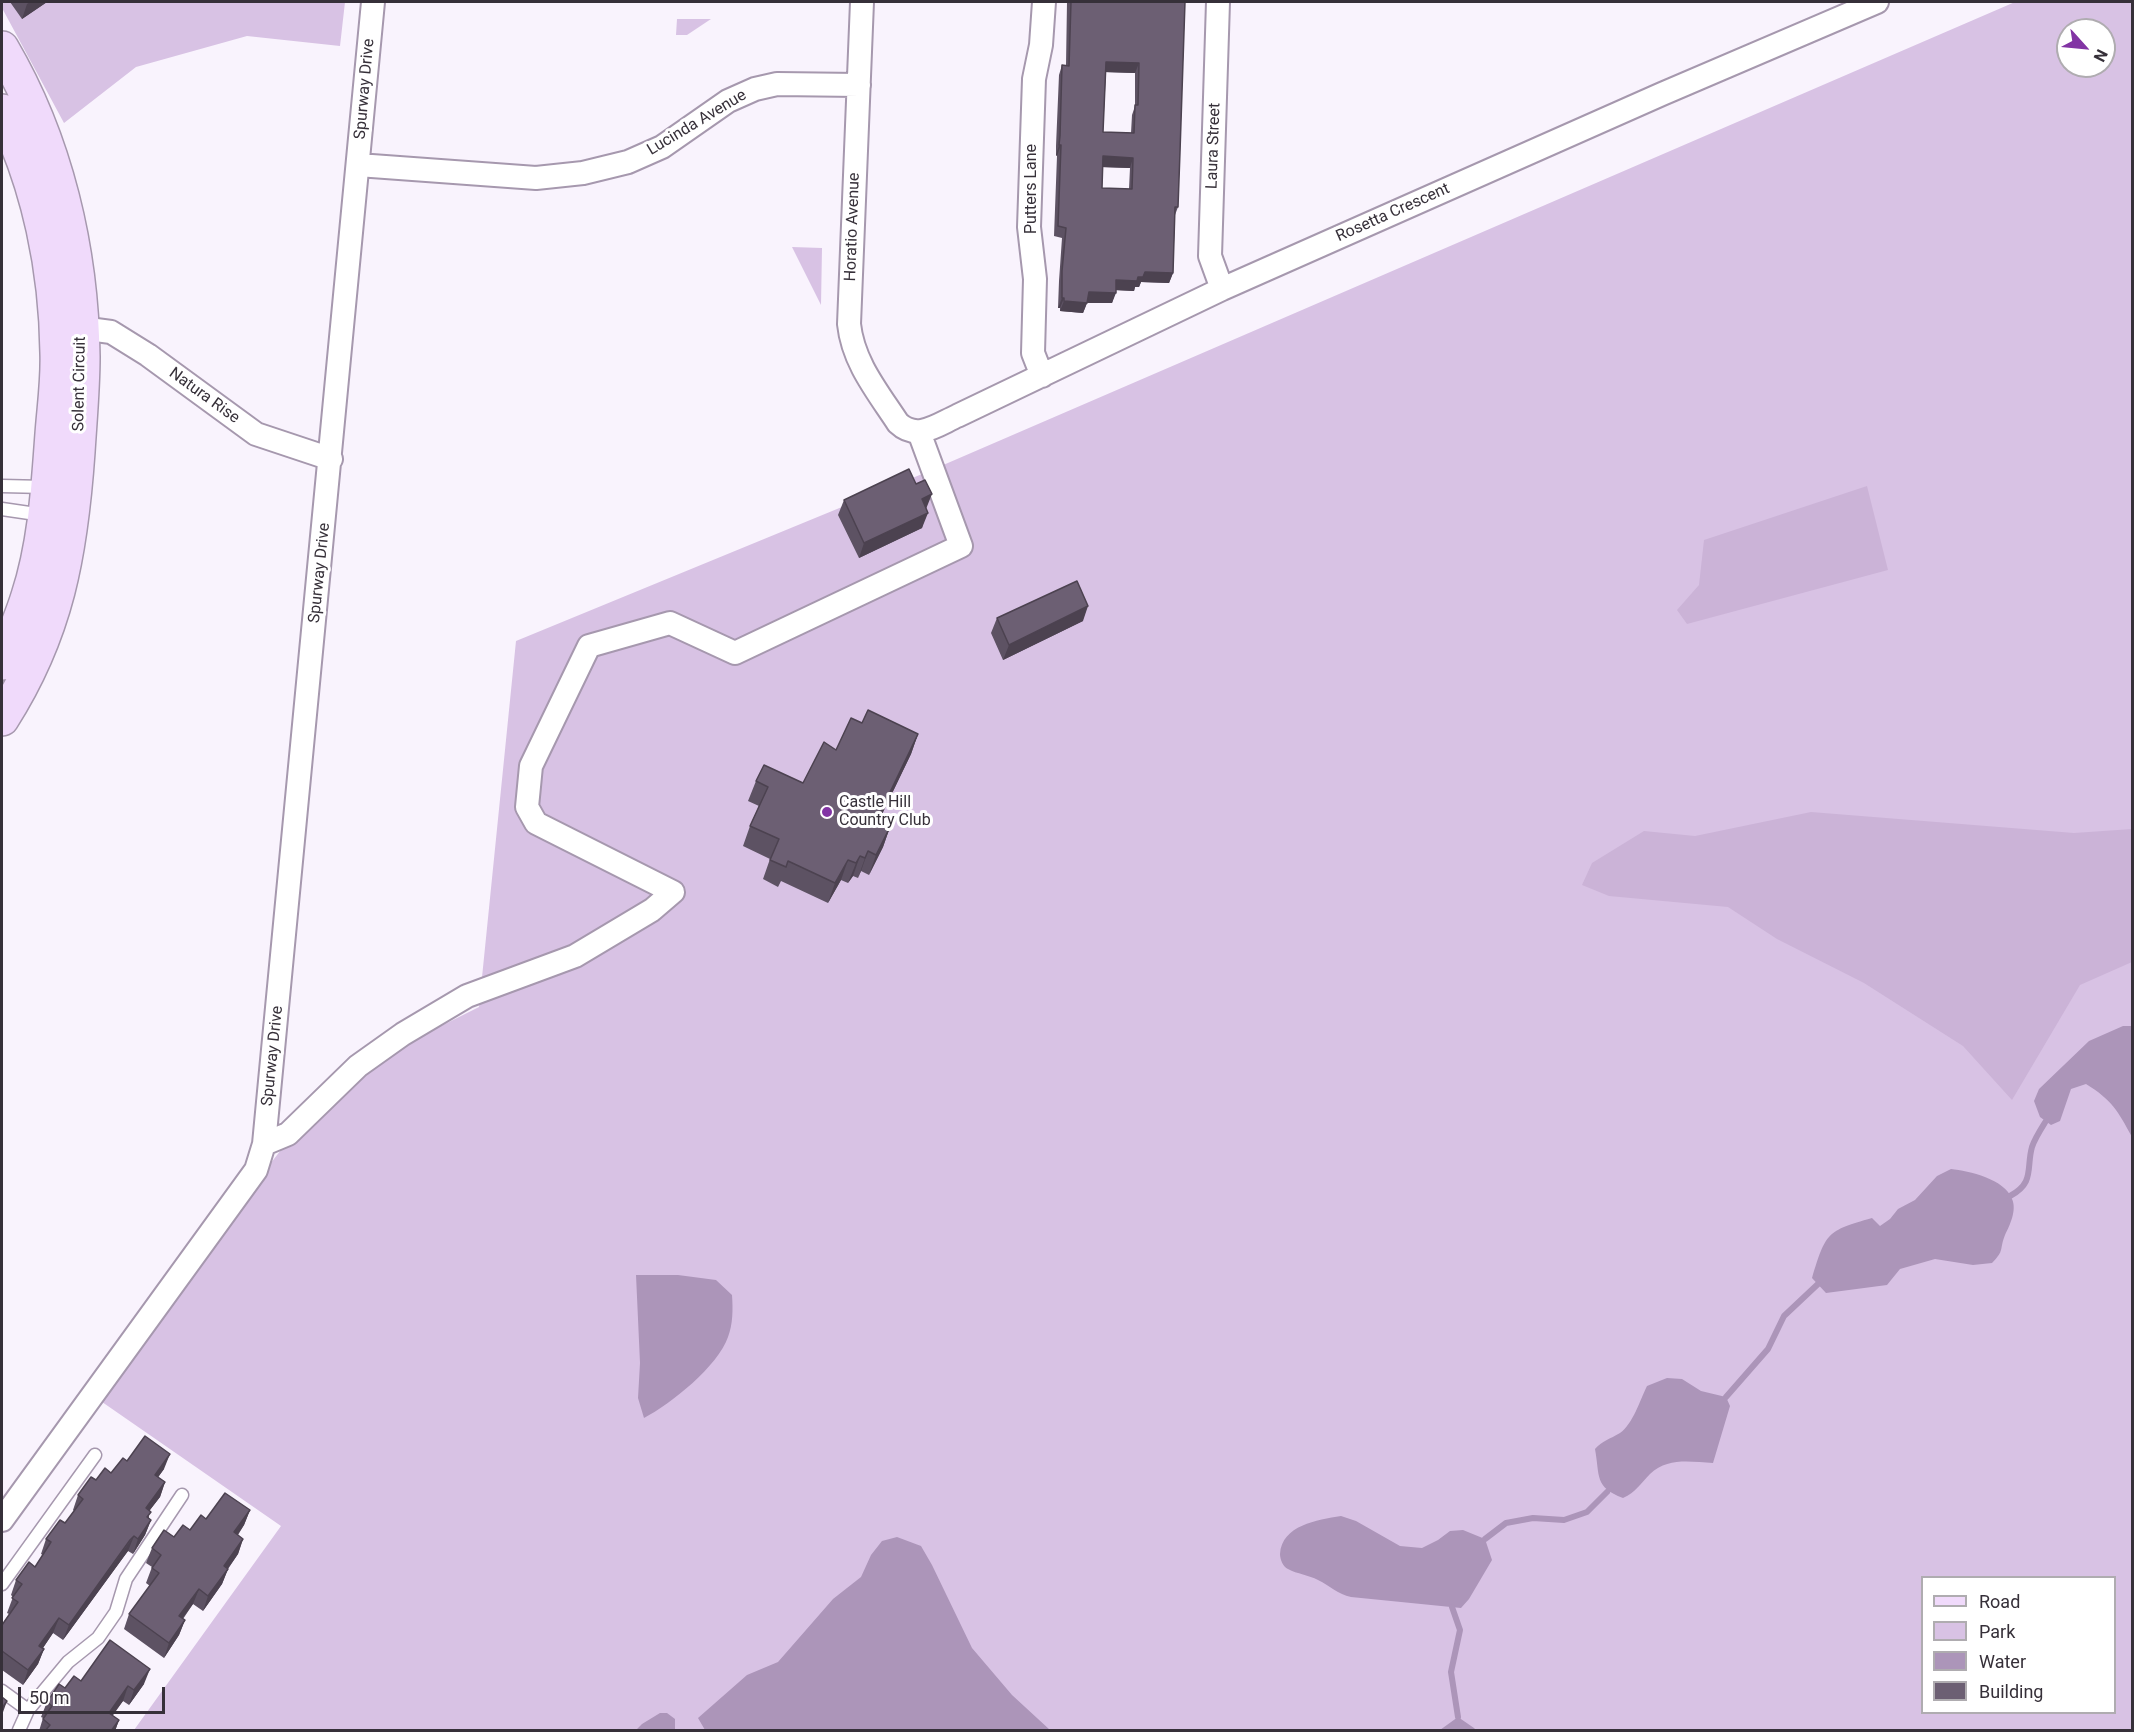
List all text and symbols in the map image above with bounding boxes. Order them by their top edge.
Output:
north arrow [2056,18,2116,78]
street label: Spurway Drive [351,38,379,140]
text: N [2090,46,2112,65]
street label: Lucinda Avenue [644,86,750,160]
street label: Laura Street [1203,103,1225,189]
street label: Putters Lane [1022,144,1042,234]
street label: Horatio Avenue [842,172,864,282]
street label: Rosetta Crescent [1333,179,1453,247]
street label: Solent Circuit [70,336,90,432]
street label: Natura Rise [165,364,243,428]
street label: Spurway Drive [305,522,335,624]
place label: Castle Hill Country Club [839,793,931,831]
marker: Castle Hill Country Club [820,805,834,819]
street label: Spurway Drive [258,1005,288,1107]
legend [1921,1576,2116,1714]
text: Road [1979,1591,2020,1612]
text: Park [1979,1621,2015,1642]
text: Water [1979,1651,2026,1672]
scale bar [21,1675,168,1713]
text: Building [1979,1681,2043,1702]
text: 50 m [29,1687,69,1708]

